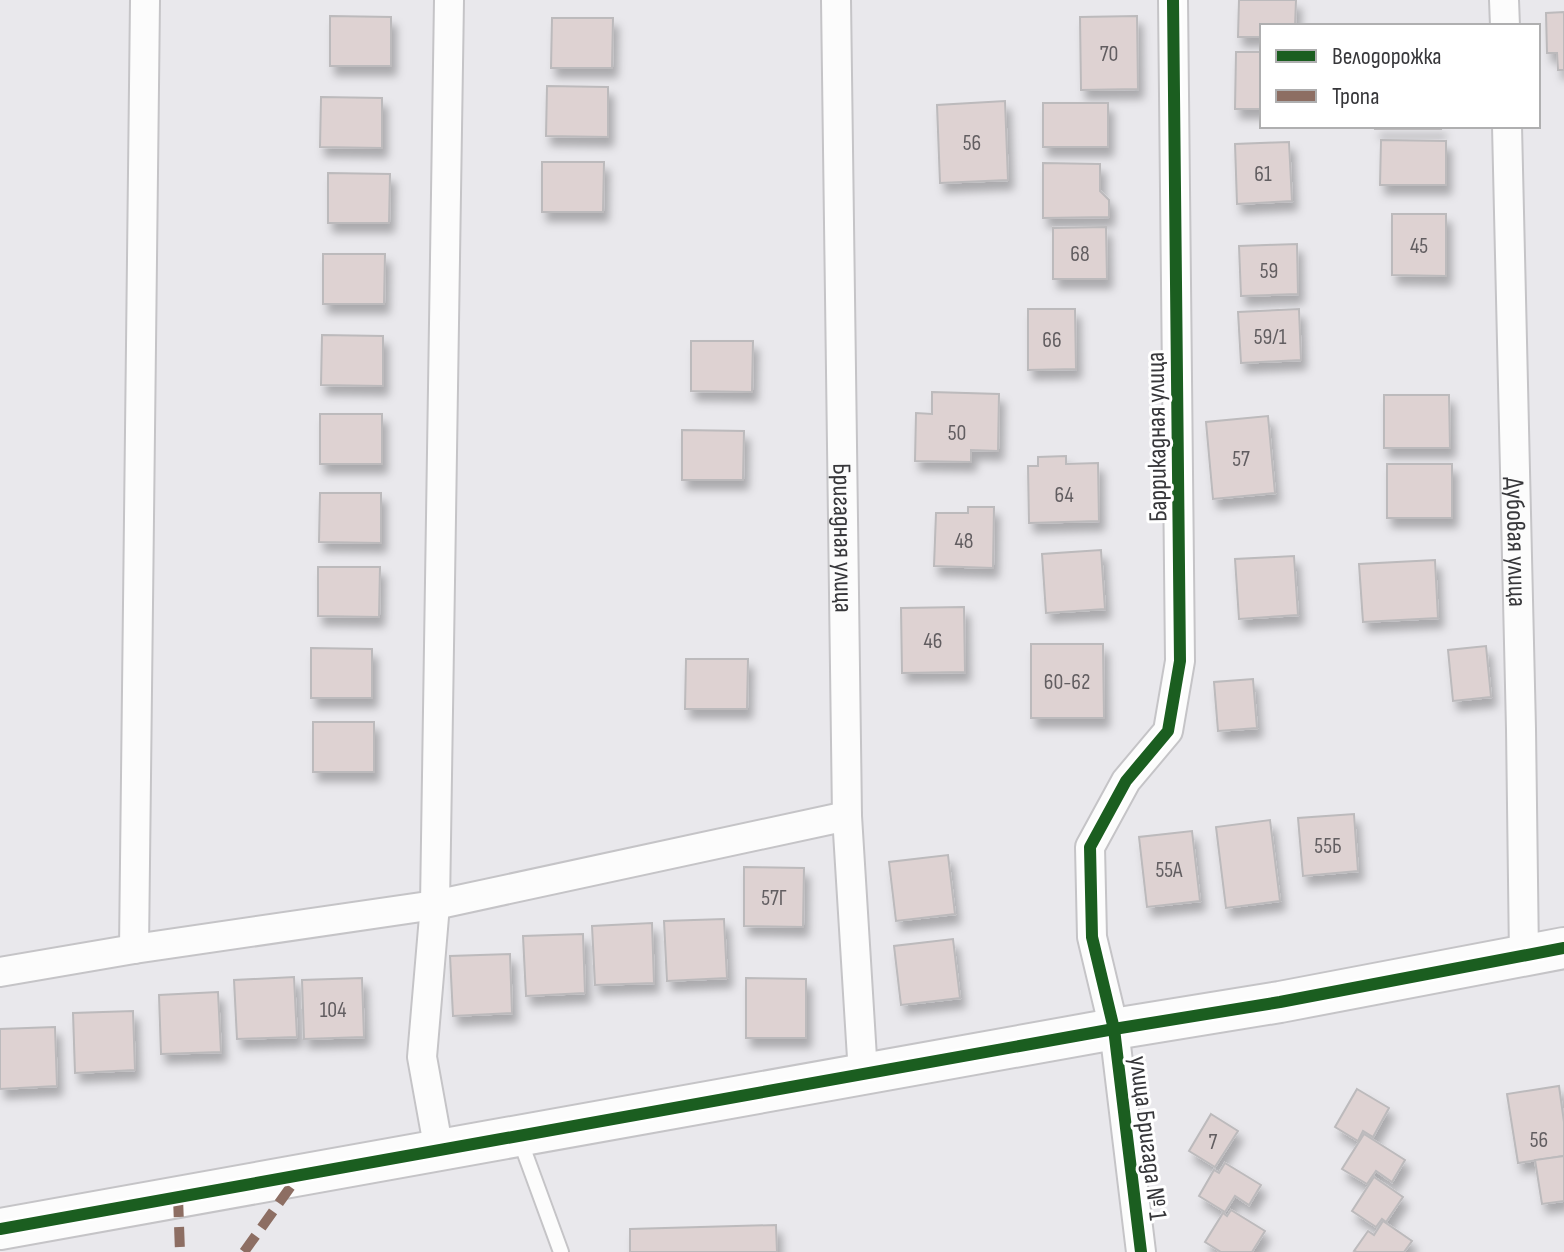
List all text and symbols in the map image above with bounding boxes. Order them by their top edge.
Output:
legend [1260,24,1540,128]
house number: 70 [1100,41,1118,68]
text: Велодорожка [1332,42,1442,71]
text: Тропа [1332,82,1379,111]
house number: 56 [963,130,981,157]
house number: 61 [1254,161,1272,188]
house number: 45 [1410,233,1428,260]
house number: 68 [1070,241,1090,268]
house number: 59 [1260,258,1278,285]
house number: 59/1 [1254,324,1287,351]
house number: 66 [1042,327,1062,354]
street label: Баррикадная улица [1141,352,1174,522]
house number: 50 [948,420,966,447]
house number: 57 [1232,446,1250,473]
street label: Бригадная улица [825,463,858,613]
street label: Дубовая улица [1498,477,1532,607]
house number: 64 [1054,482,1074,509]
house number: 48 [955,528,973,555]
house number: 46 [924,628,942,655]
house number: 60-62 [1044,669,1090,696]
house number: 55Б [1314,833,1342,860]
house number: 55А [1155,857,1183,884]
house number: 57Г [761,885,787,912]
house number: 104 [320,997,346,1024]
street label: улица Бригада № 1 [1122,1054,1173,1222]
house number: 56 [1530,1127,1548,1154]
house number: 7 [1209,1129,1218,1156]

